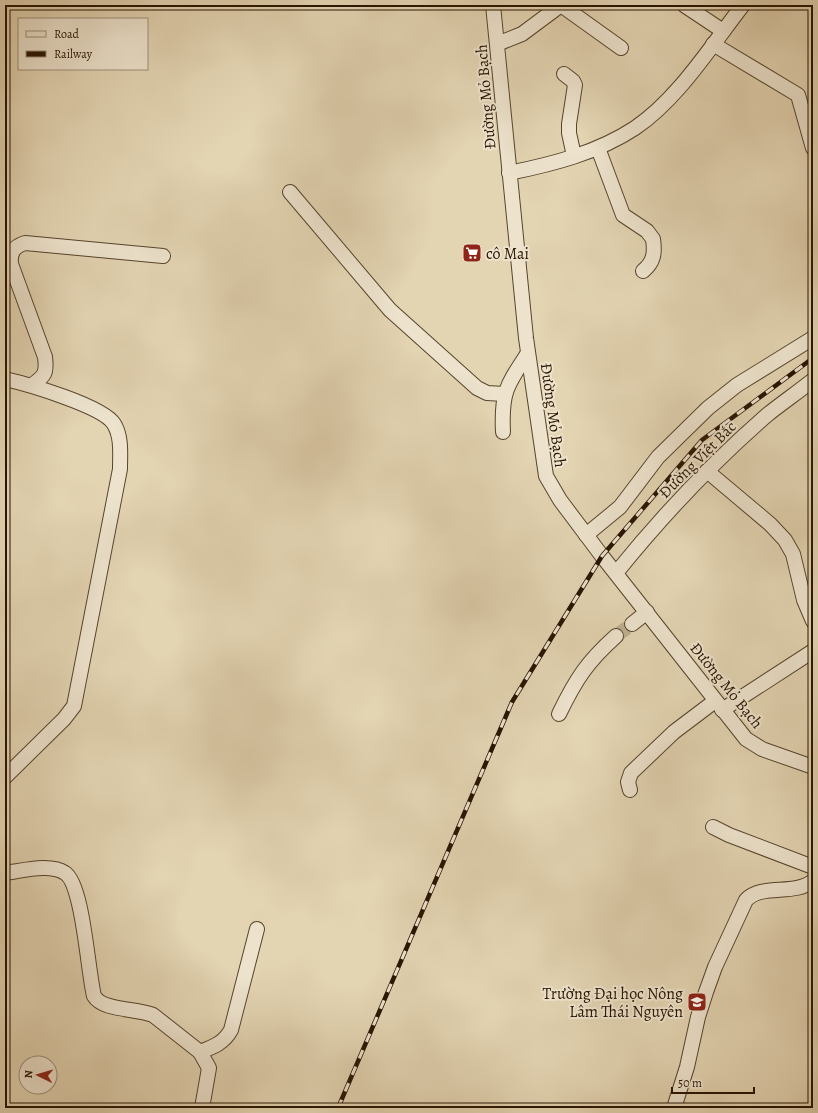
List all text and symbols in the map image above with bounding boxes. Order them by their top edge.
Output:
legend [18,18,148,70]
text: Road [54,26,80,42]
street label: Đường Mỏ Bạch [470,43,502,150]
text: Railway [54,46,93,62]
supermarket icon: cô Mai [461,242,483,264]
place label: cô Mai [486,243,529,265]
street label: Đường Mỏ Bạch [535,362,571,469]
street label: Đường Việt Bắc [654,416,742,503]
street label: Đường Mỏ Bạch [685,638,768,734]
place label: Trường Đại học Nông Lâm Thái Nguyên [543,983,683,1023]
school or university icon: Trường Đại học Nông Lâm Thái Nguyên [686,991,708,1013]
north arrow [18,1055,58,1095]
scale bar [672,1069,754,1095]
text: N [21,1070,36,1079]
text: 50 m [678,1075,702,1091]

